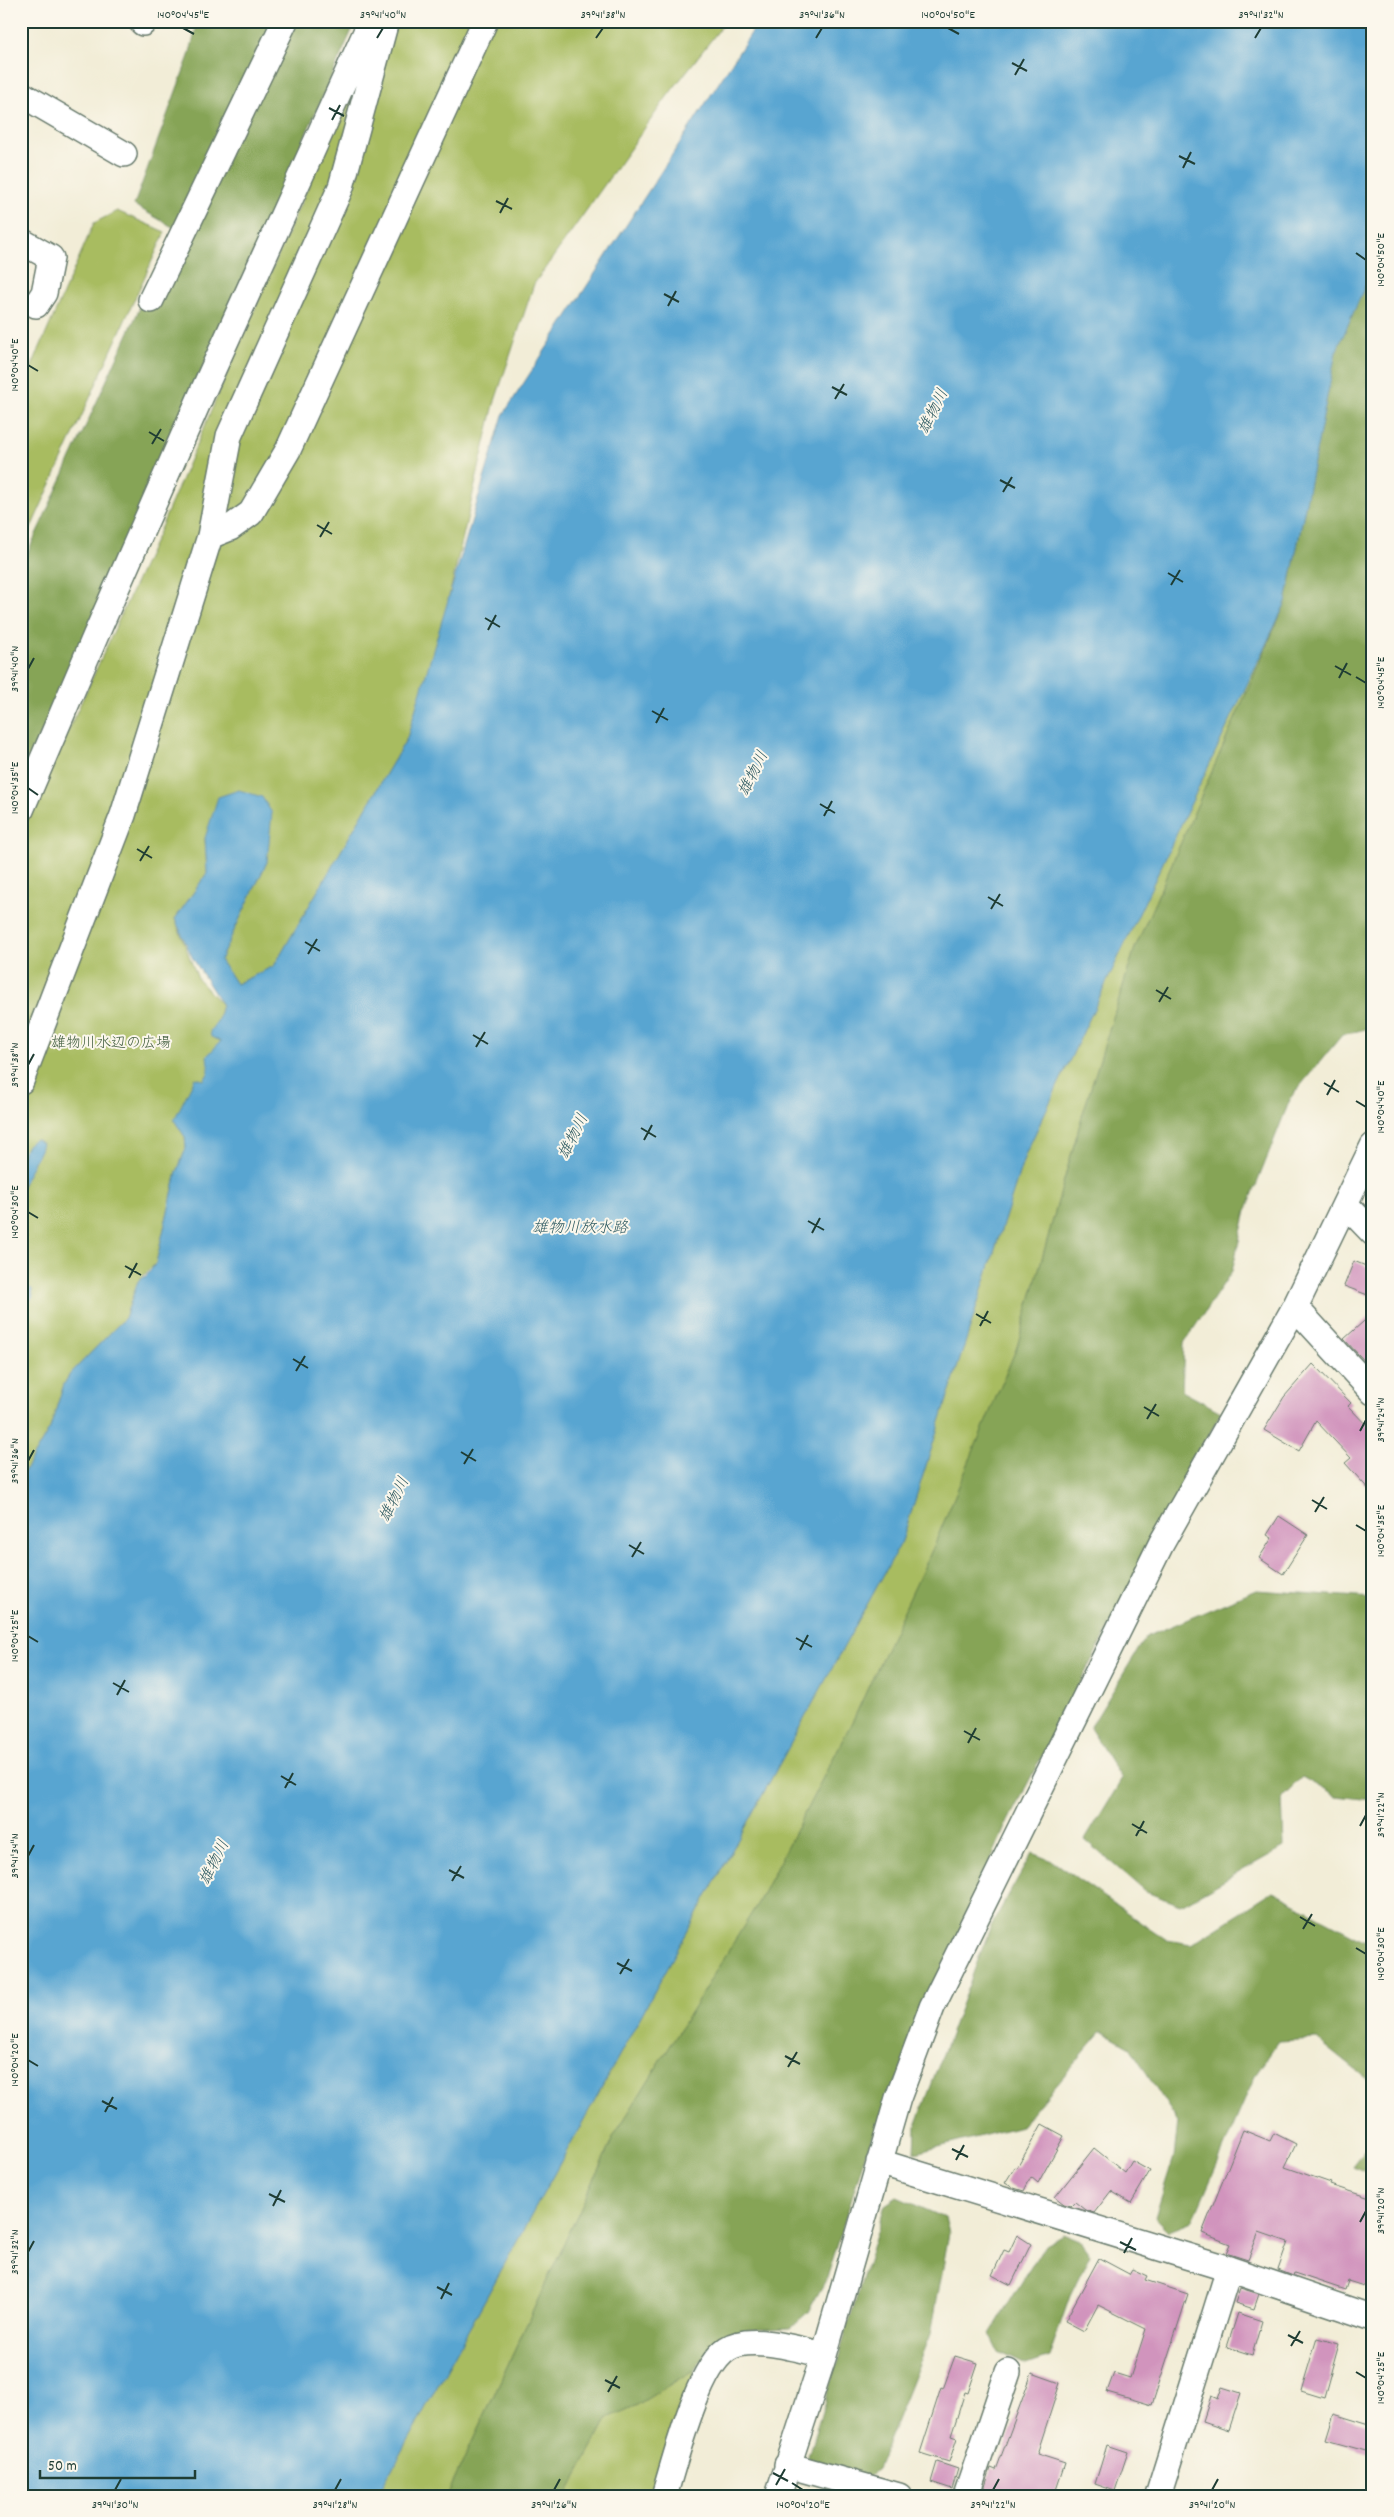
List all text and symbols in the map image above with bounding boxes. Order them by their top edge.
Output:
text: 140°04'45"E [157,7,210,24]
text: 39°41'40"N [360,7,406,24]
text: 39°41'38"N [581,7,626,24]
text: 39°41'36"N [799,7,845,24]
text: 140°04'50"E [921,7,975,24]
text: 39°41'32"N [1238,7,1284,24]
text: 140°04'50"E [1373,233,1390,287]
text: 140°04'40"E [7,338,24,392]
water label: 雄物川 [913,385,955,439]
text: 39°41'40"N [7,646,24,692]
text: 140°04'45"E [1373,656,1390,709]
water label: 雄物川 [733,747,775,801]
text: 140°04'35"E [7,761,24,814]
park label: 雄物川水辺の広場 [51,1033,171,1055]
text: 39°41'38"N [7,1042,24,1088]
text: 140°04'40"E [1373,1080,1390,1134]
water label: 雄物川 [553,1110,595,1164]
text: 140°04'30"E [7,1185,24,1239]
water label: 雄物川放水路 [532,1217,629,1240]
text: 39°41'24"N [1373,1397,1390,1443]
text: 39°41'36"N [7,1438,24,1484]
water label: 雄物川 [374,1473,416,1527]
text: 140°04'35"E [1373,1504,1390,1557]
text: 140°04'25"E [7,1609,24,1662]
text: 39°41'22"N [1373,1792,1390,1838]
text: 39°41'34"N [7,1833,24,1879]
water label: 雄物川 [194,1836,236,1890]
text: 140°04'30"E [1373,1927,1390,1981]
text: 140°04'20"E [7,2033,24,2087]
text: 39°41'20"N [1373,2188,1390,2234]
text: 39°41'32"N [7,2229,24,2275]
text: 140°04'25"E [1373,2351,1390,2404]
scale bar [40,2447,195,2479]
text: 50 m [48,2456,77,2478]
text: 39°41'30"N [92,2497,138,2514]
text: 39°41'28"N [313,2497,358,2514]
text: 39°41'26"N [531,2497,577,2514]
text: 140°04'20"E [776,2497,830,2514]
text: 39°41'22"N [970,2497,1016,2514]
text: 39°41'20"N [1189,2497,1235,2514]

